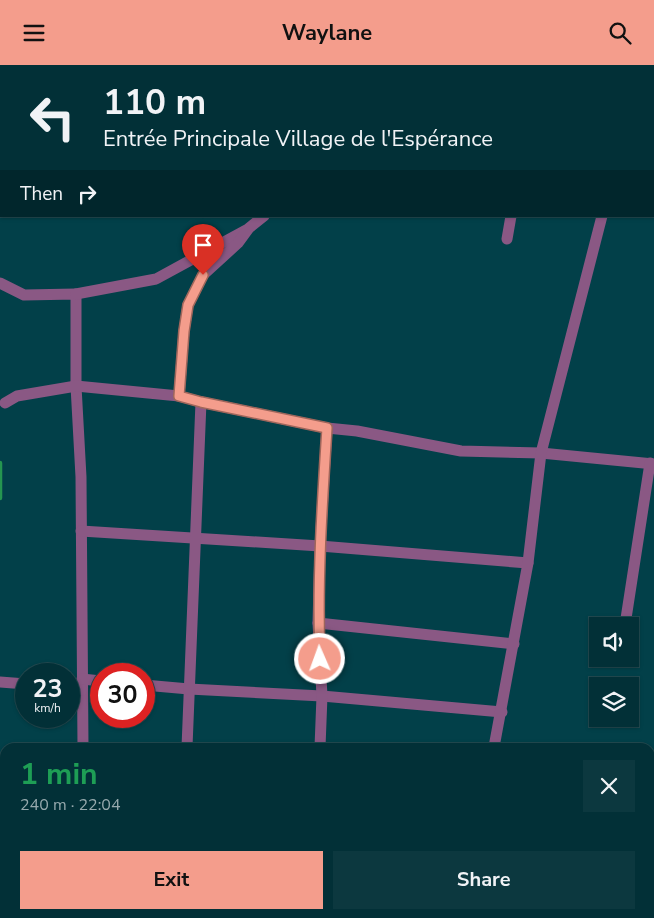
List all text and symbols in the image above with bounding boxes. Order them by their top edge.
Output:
text: Waylane [282,18,372,48]
icon: menu [20,19,48,47]
icon: search [606,19,634,47]
text: 110 m [103,79,206,126]
icon: left [20,85,85,150]
text: Entrée Principale Village de l'Espérance [103,124,493,154]
icon: right [73,180,101,208]
text: Then [20,181,63,207]
pin [182,224,224,275]
icon: arrive [189,231,217,259]
map controls [589,617,639,727]
button: sound [589,617,639,667]
position arrow [293,632,345,684]
speed limit sign: 30 [90,663,155,728]
text: 23 [32,672,63,706]
button: layers [589,677,639,727]
text: km/h [34,700,61,716]
text: 1 min [20,754,98,795]
button: close [583,760,635,812]
text: 240 m · 22:04 [20,794,121,816]
button: Exit [20,851,323,909]
button: Share [333,851,635,909]

